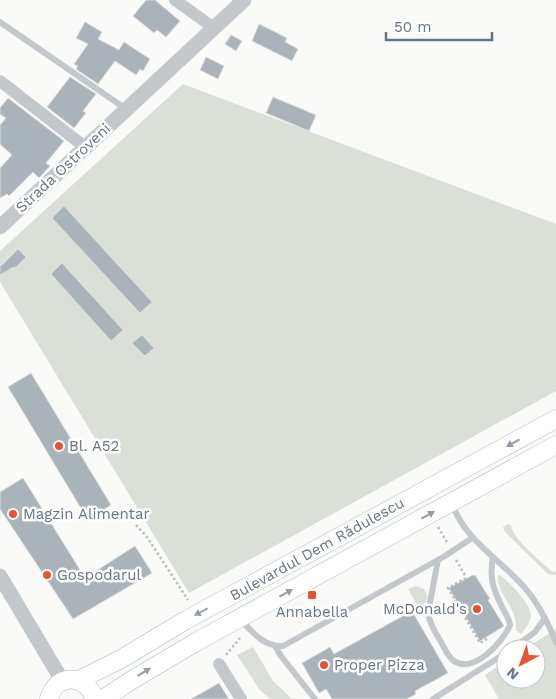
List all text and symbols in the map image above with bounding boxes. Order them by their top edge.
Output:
scale bar [386,10,492,42]
text: 50 m [394,18,431,36]
street label: Strada Ostroveni [12,119,114,217]
place label: Bl. A52 [69,437,119,455]
one-way arrow [507,438,520,447]
marker: Bl. A52 [53,440,65,452]
street label: Bulevardul Dem Rădulescu [227,493,407,605]
place label: Magzin Alimentar [23,505,150,523]
marker: Magzin Alimentar [7,508,19,520]
one-way arrow [422,510,435,519]
place label: Gospodarul [57,566,141,584]
marker: Gospodarul [41,569,53,581]
one-way arrow [279,589,293,597]
marker: Annabella [306,589,318,601]
place label: McDonald's [383,600,467,618]
place label: Annabella [276,603,349,621]
marker: McDonald's [471,603,483,615]
one-way arrow [194,608,209,616]
north arrow [496,639,546,689]
place label: Proper Pizza [334,656,425,674]
marker: Proper Pizza [318,659,330,671]
text: N [503,664,522,683]
one-way arrow [138,668,151,677]

